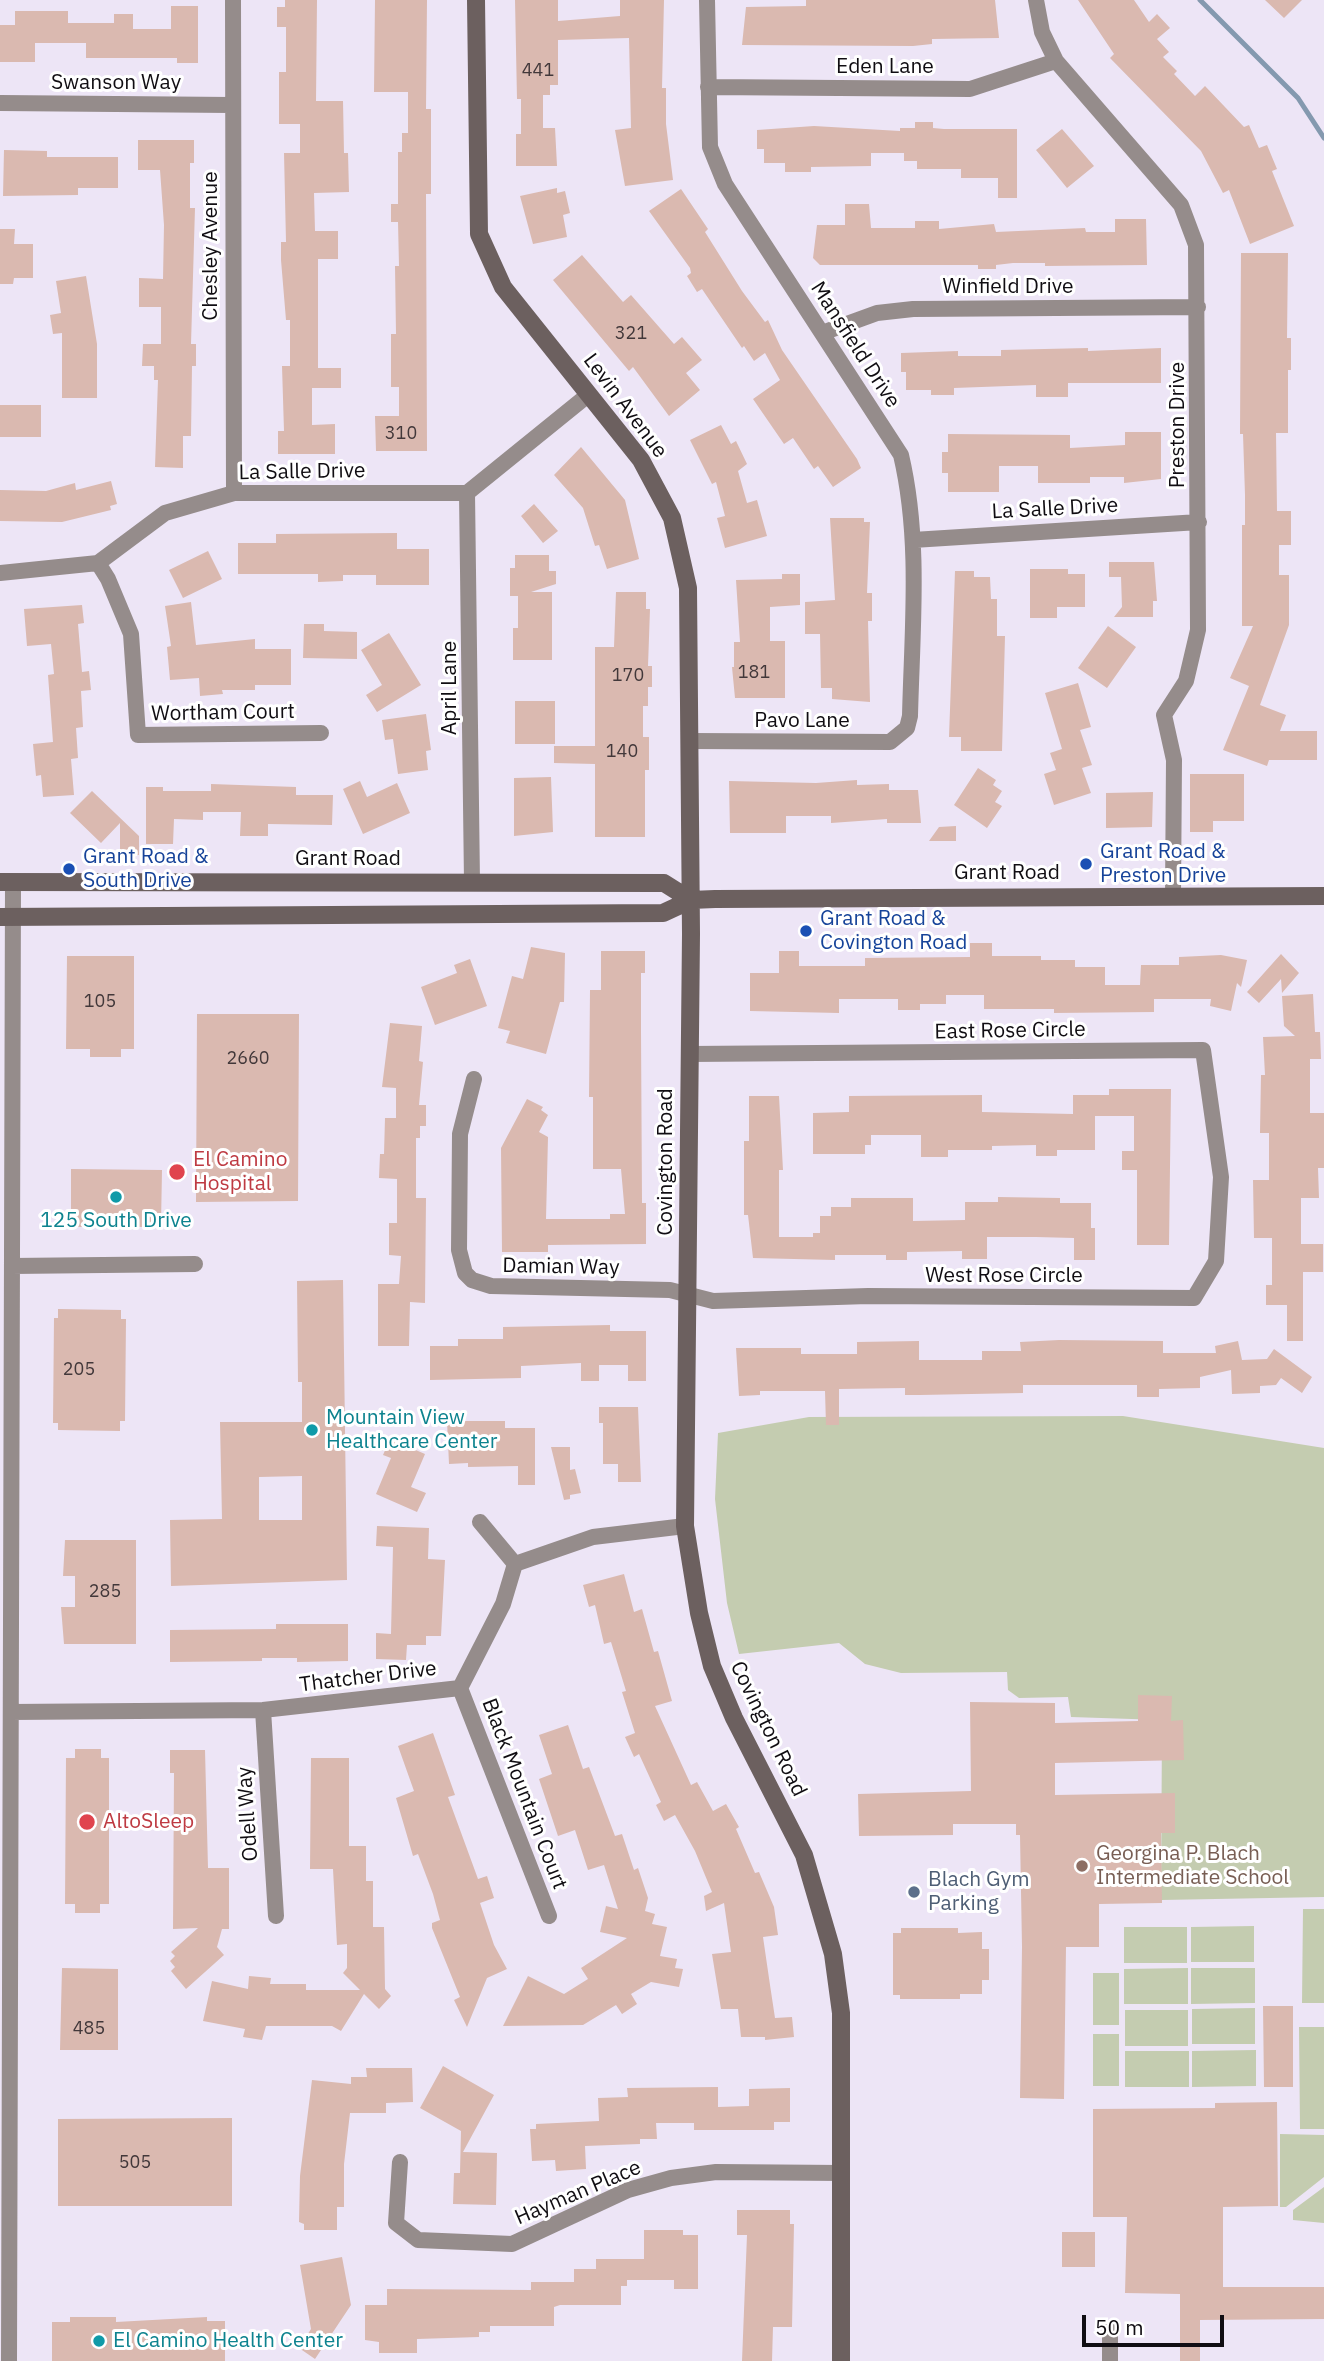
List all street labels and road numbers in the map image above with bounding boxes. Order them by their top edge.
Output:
street label: Eden Lane [836,54,934,80]
street label: Swanson Way [51,70,181,96]
street label: Chesley Avenue [198,171,224,321]
street label: Winfield Drive [943,274,1073,300]
street label: Mansfield Drive [805,277,905,413]
street label: Levin Avenue [578,349,672,463]
street label: Preston Drive [1165,362,1191,488]
street label: La Salle Drive [238,458,366,486]
street label: La Salle Drive [991,493,1119,525]
street label: April Lane [437,641,463,735]
street label: Wortham Court [151,699,295,727]
street label: Pavo Lane [754,708,850,734]
street label: Grant Road [295,846,401,872]
street label: Grant Road [954,860,1060,886]
street label: East Rose Circle [934,1017,1086,1045]
street label: Covington Road [653,1088,679,1236]
street label: Damian Way [502,1253,620,1281]
street label: West Rose Circle [925,1263,1083,1289]
street label: Thatcher Drive [298,1656,438,1698]
street label: Covington Road [724,1657,812,1801]
street label: Black Mountain Court [476,1695,572,1893]
street label: Odell Way [232,1766,264,1862]
street label: Hayman Place [511,2155,645,2231]

